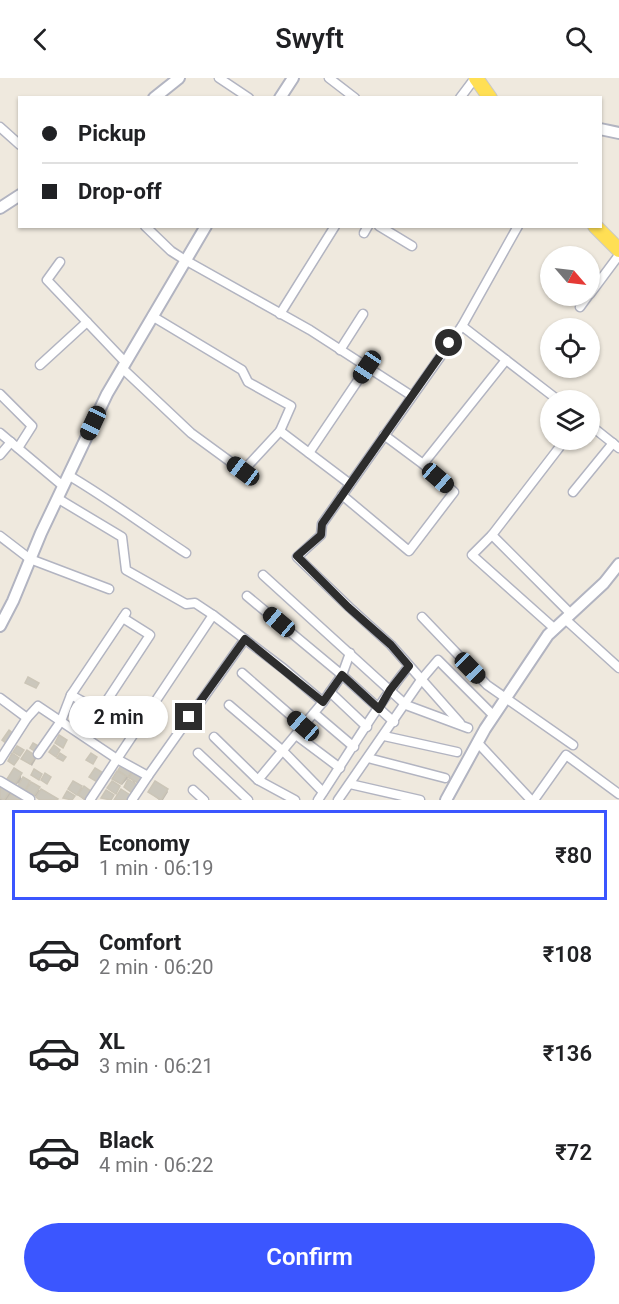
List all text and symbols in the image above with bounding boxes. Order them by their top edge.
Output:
icon: back [24,23,57,56]
text: Swyft [275,23,344,55]
icon: search [562,23,595,56]
text: Pickup [78,121,146,146]
text: Drop-off [78,179,162,204]
north arrow [540,246,600,306]
map controls [540,246,600,450]
button: locate [540,318,600,378]
route start [435,329,462,356]
car [349,347,385,387]
button: layers [540,390,600,450]
car [77,403,109,443]
car [223,453,263,489]
car [419,459,457,497]
car [259,604,299,640]
car [451,649,489,687]
callout: 2 min [69,696,168,738]
route end [175,703,202,730]
text: 2 min [93,705,144,729]
car [284,707,322,745]
icon: car [27,828,81,882]
text: Economy [99,831,190,856]
text: ₹80 [555,843,592,868]
text: 1 min · 06:19 [99,856,214,880]
icon: car [27,927,81,981]
text: Comfort [99,930,181,955]
text: ₹108 [543,942,592,967]
text: 2 min · 06:20 [99,955,214,979]
icon: car [27,1026,81,1080]
text: XL [99,1029,125,1054]
text: ₹136 [543,1041,592,1066]
text: 3 min · 06:21 [99,1054,214,1078]
icon: car [27,1125,81,1179]
text: Black [99,1128,154,1153]
text: ₹72 [555,1140,592,1165]
text: 4 min · 06:22 [99,1153,214,1177]
button: Confirm [24,1223,595,1292]

